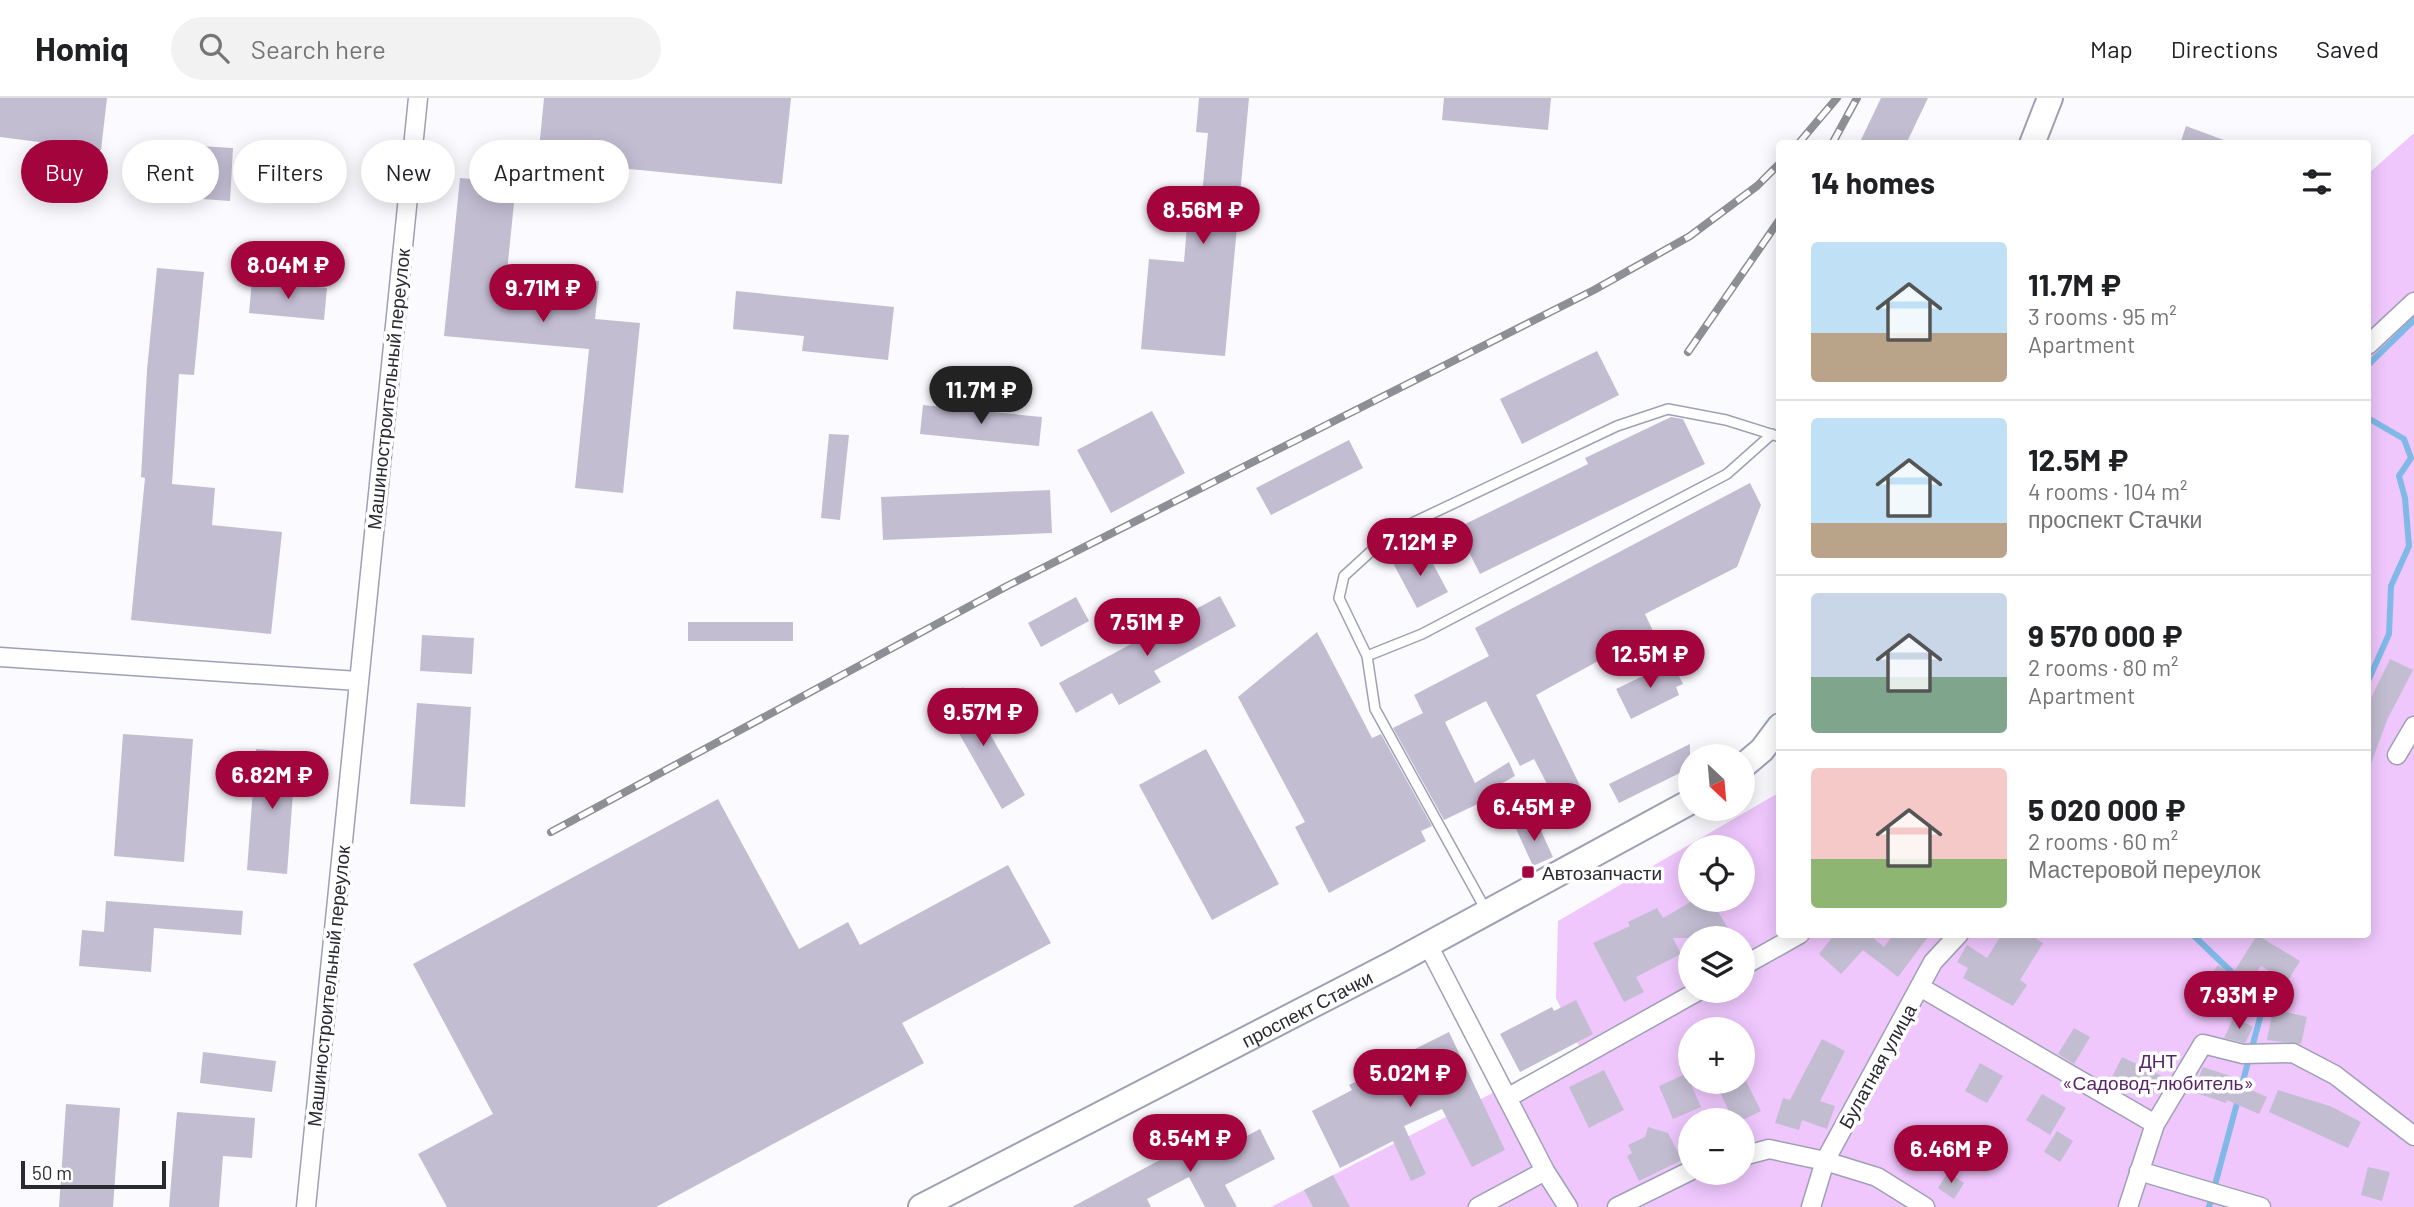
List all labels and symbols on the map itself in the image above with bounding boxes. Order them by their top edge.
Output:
pin: 8.56M ₽ [1138,186,1268,246]
pin: 8.04M ₽ [223,242,353,301]
street label: Машиностроительный переулок [362,247,414,531]
pin: 9.71M ₽ [478,264,608,324]
pin: 11.7M ₽ [916,366,1046,426]
pin: 7.12M ₽ [1355,518,1485,578]
pin: 7.51M ₽ [1082,598,1212,658]
pin: 12.5M ₽ [1585,630,1715,690]
pin: 9.57M ₽ [918,688,1048,748]
north arrow [1678,744,1755,821]
pin: 6.82M ₽ [207,752,337,811]
pin: 6.45M ₽ [1469,784,1599,843]
street label: Машиностроительный переулок [302,844,354,1128]
place label: Автозапчасти [1542,861,1662,884]
marker: Автозапчасти [1520,864,1536,880]
street label: проспект Стачки [1237,965,1376,1051]
pin: 7.93M ₽ [2174,972,2304,1031]
street label: Булатная улица [1833,1000,1921,1132]
pin: 5.02M ₽ [1345,1049,1475,1109]
park label: ДНТ «Садовод-любитель» [2062,1049,2254,1094]
pin: 8.54M ₽ [1125,1114,1255,1174]
pin: 6.46M ₽ [1886,1126,2016,1185]
scale bar [21,1158,166,1190]

